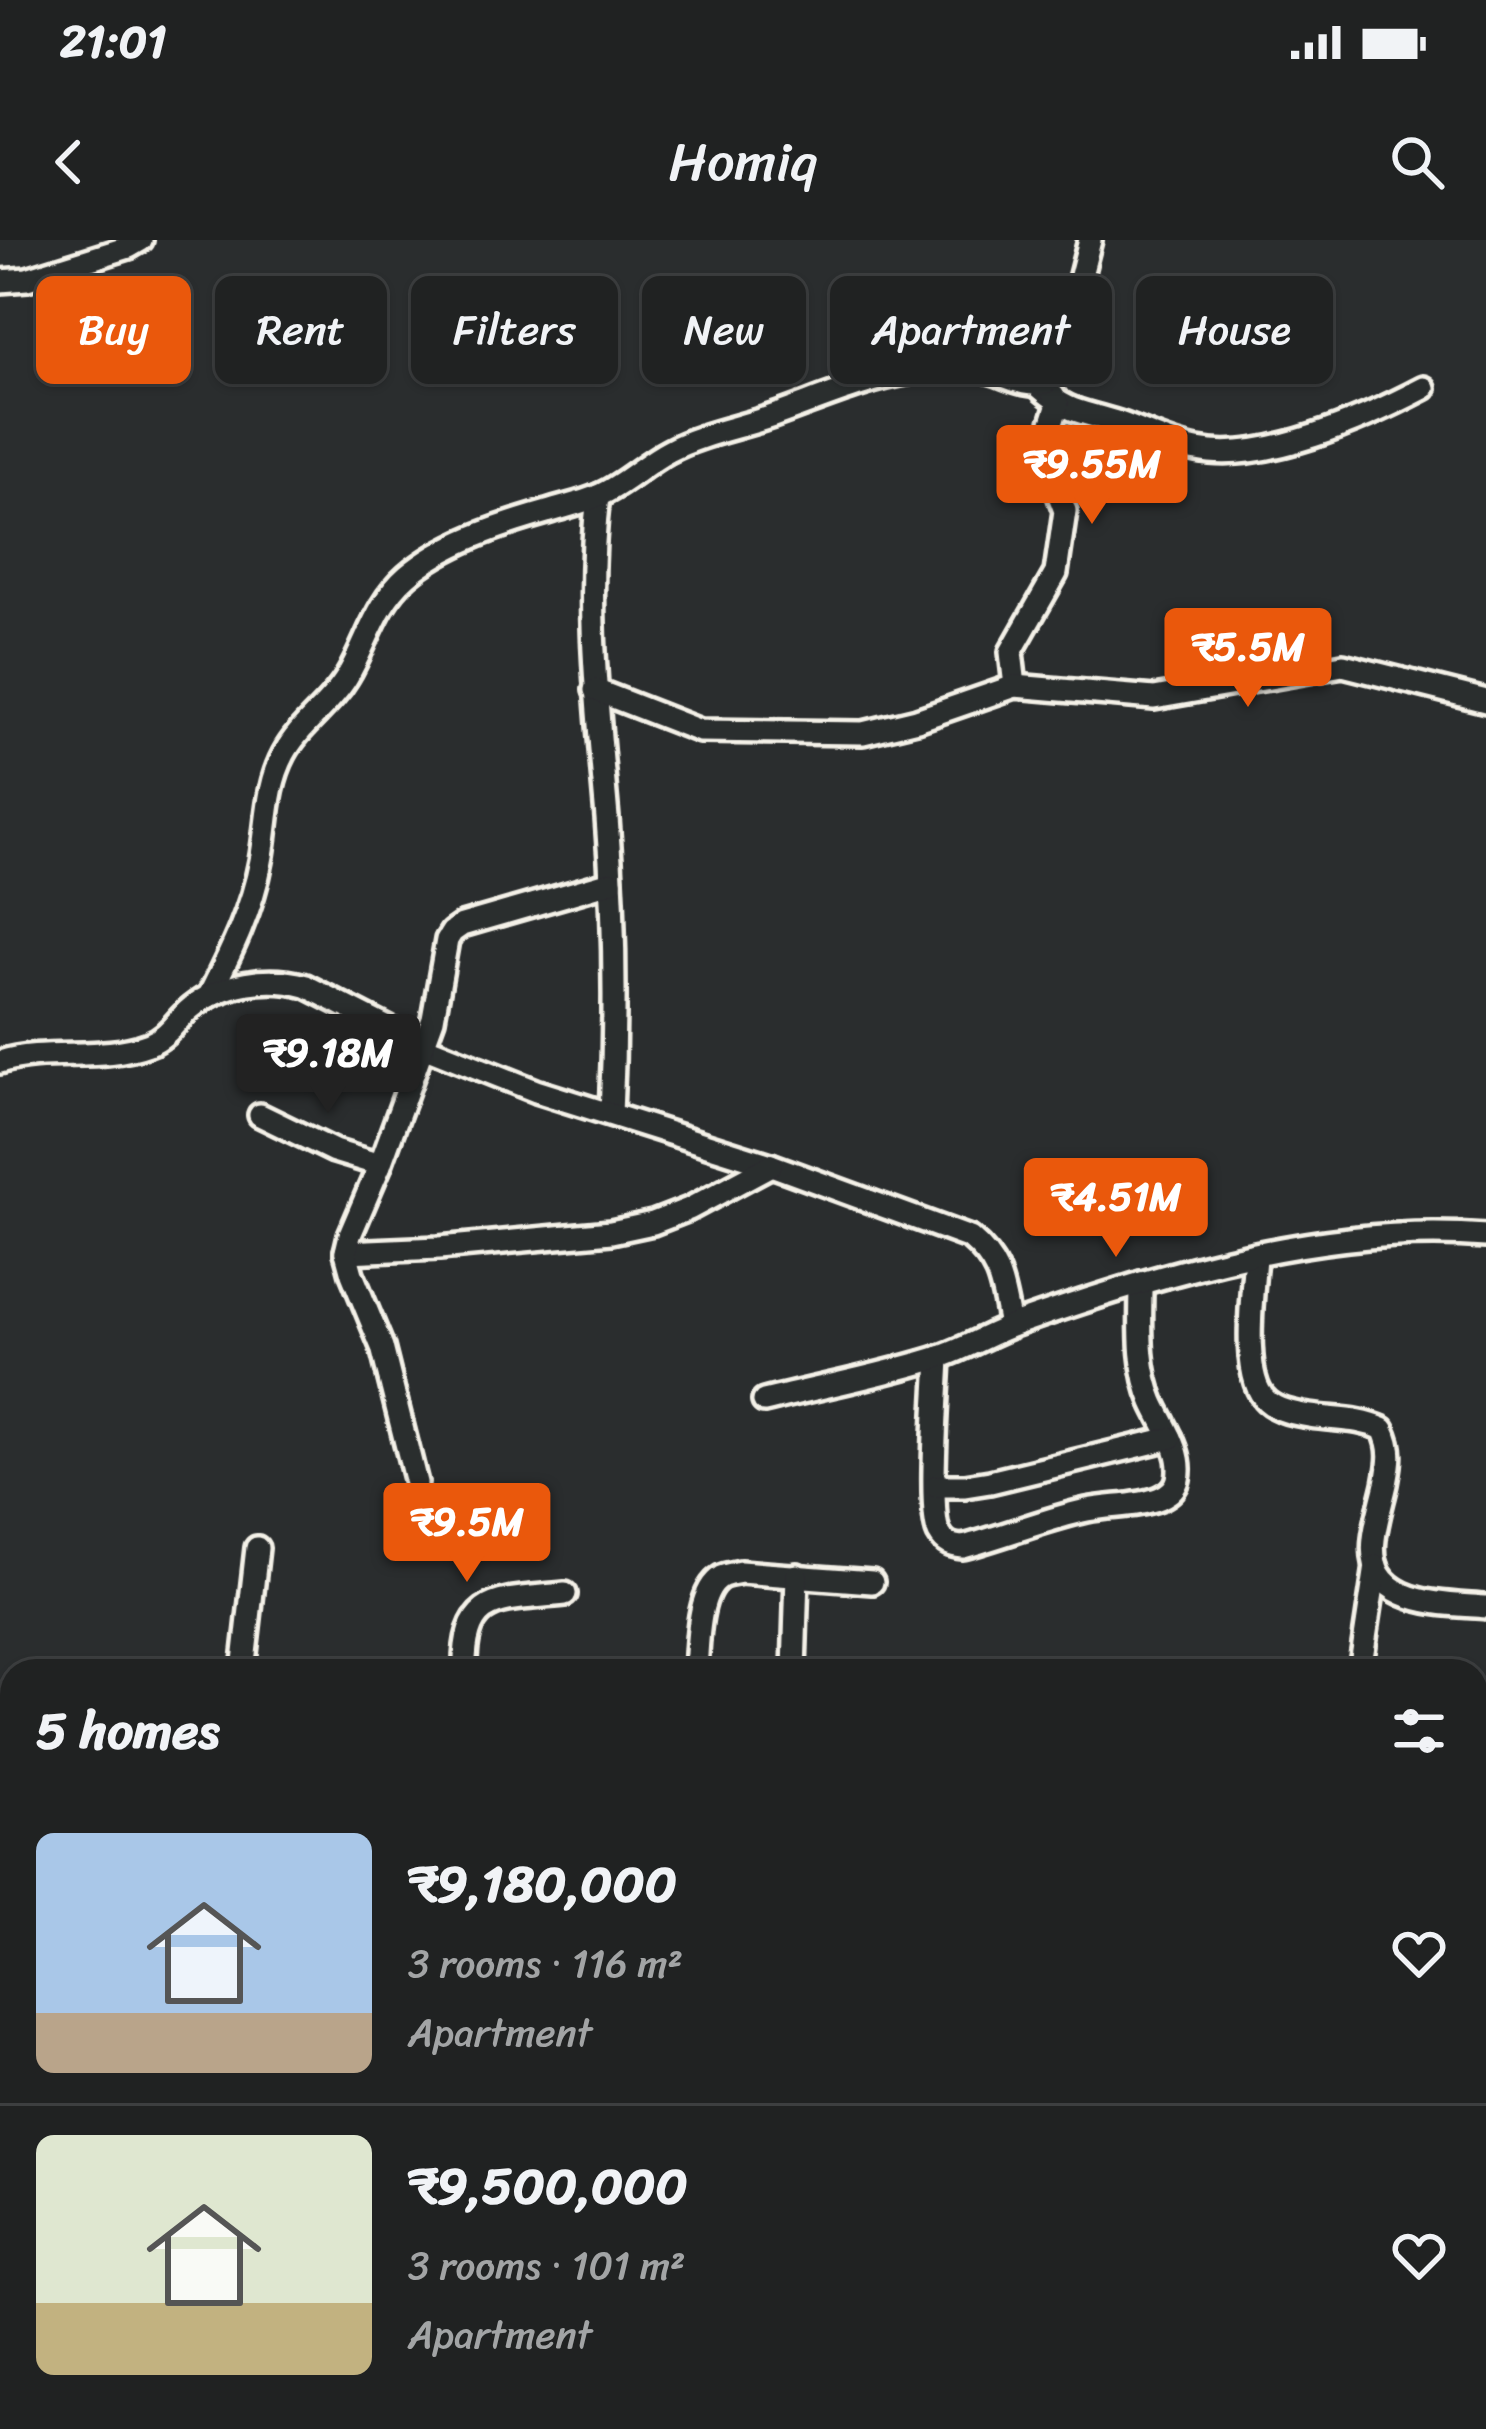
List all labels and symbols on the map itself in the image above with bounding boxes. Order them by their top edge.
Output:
pin: ₹9.55M [994,425,1190,527]
pin: ₹5.5M [1164,608,1332,710]
pin: ₹9.18M [230,1014,426,1116]
pin: ₹4.51M [1018,1158,1214,1260]
pin: ₹9.5M [383,1483,551,1585]

